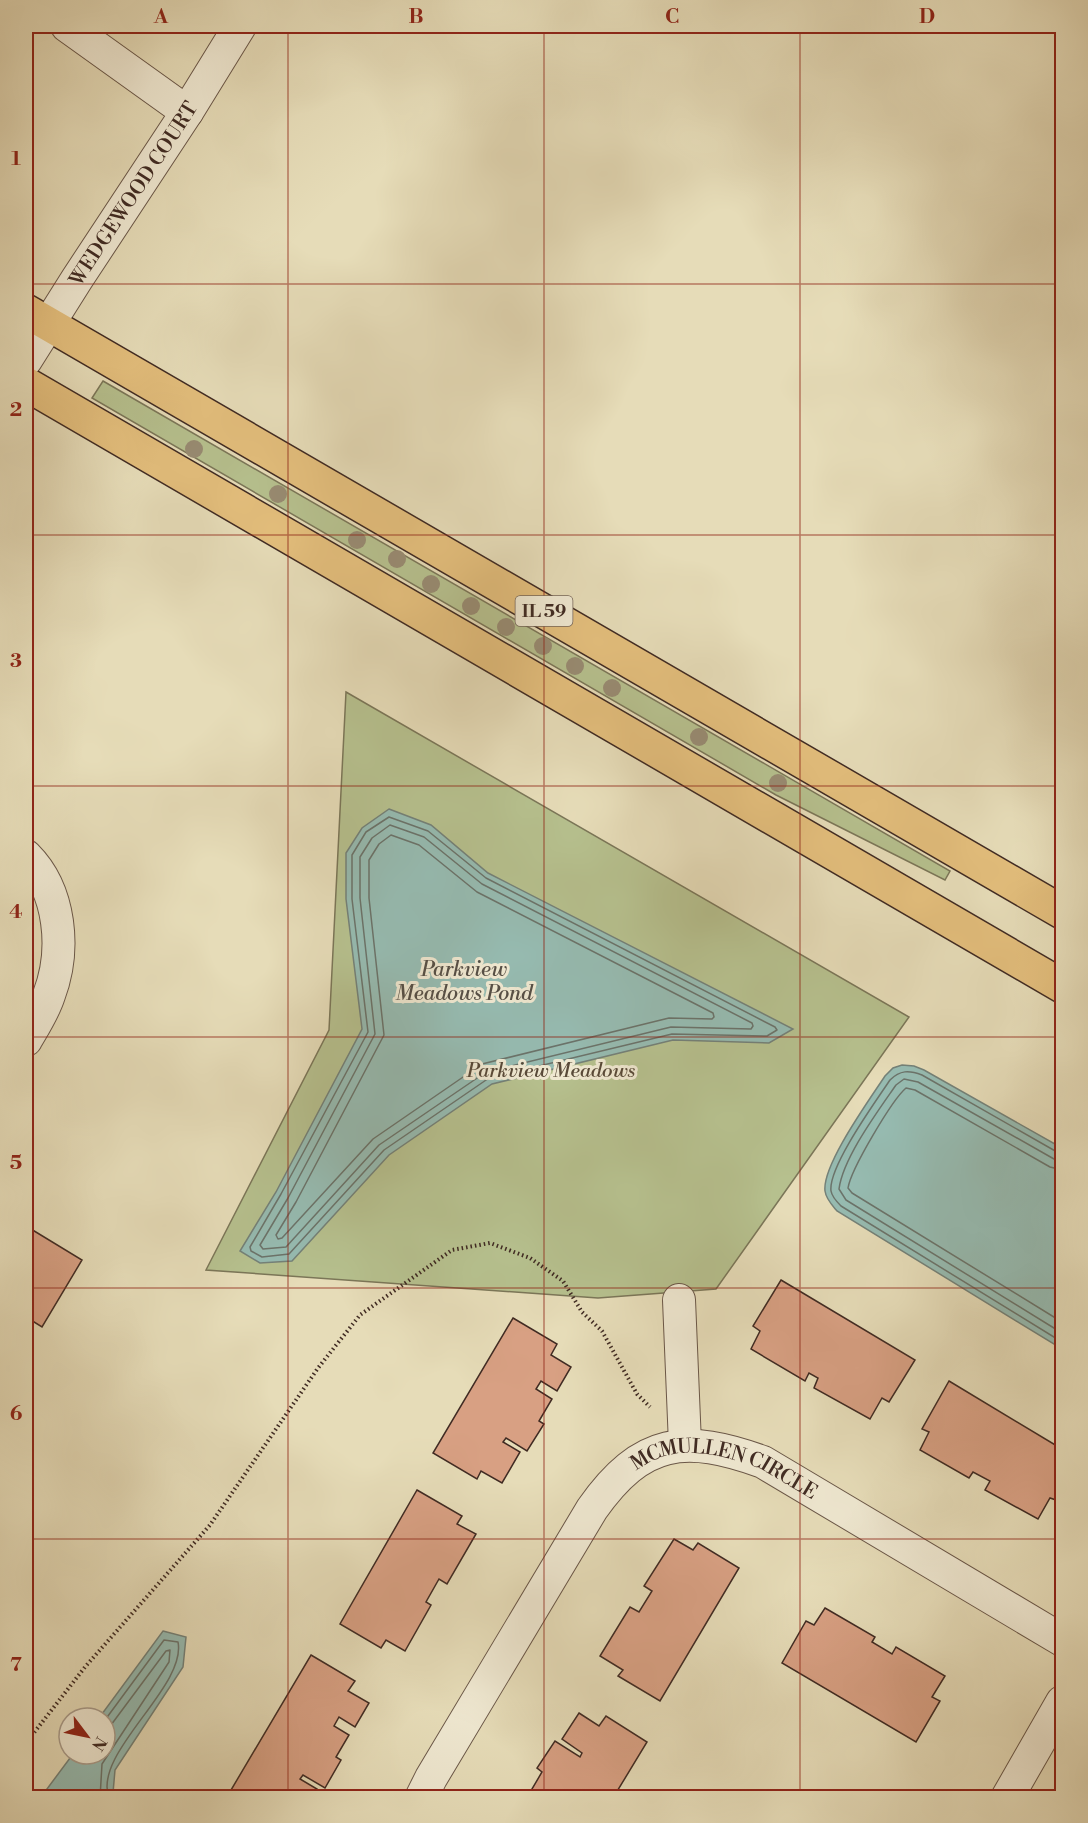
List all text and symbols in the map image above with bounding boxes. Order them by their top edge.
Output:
text: A [153,5,169,30]
text: B [408,5,424,30]
text: C [665,5,679,30]
text: D [919,5,935,30]
street label: WEDGEWOOD COURT [64,98,204,292]
text: 1 [11,147,21,172]
text: 2 [10,398,22,423]
road number: IL 59 [516,596,572,626]
text: 3 [10,649,22,674]
text: 4 [9,900,23,925]
water label: Parkview Meadows Pond [395,957,534,1007]
park label: Parkview Meadows [466,1059,636,1084]
text: 5 [10,1151,22,1176]
text: 6 [10,1402,23,1427]
street label: MCMULLEN CIRCLE [626,1435,822,1506]
text: 7 [10,1653,22,1678]
north arrow [57,1706,117,1766]
text: N [87,1733,111,1754]

